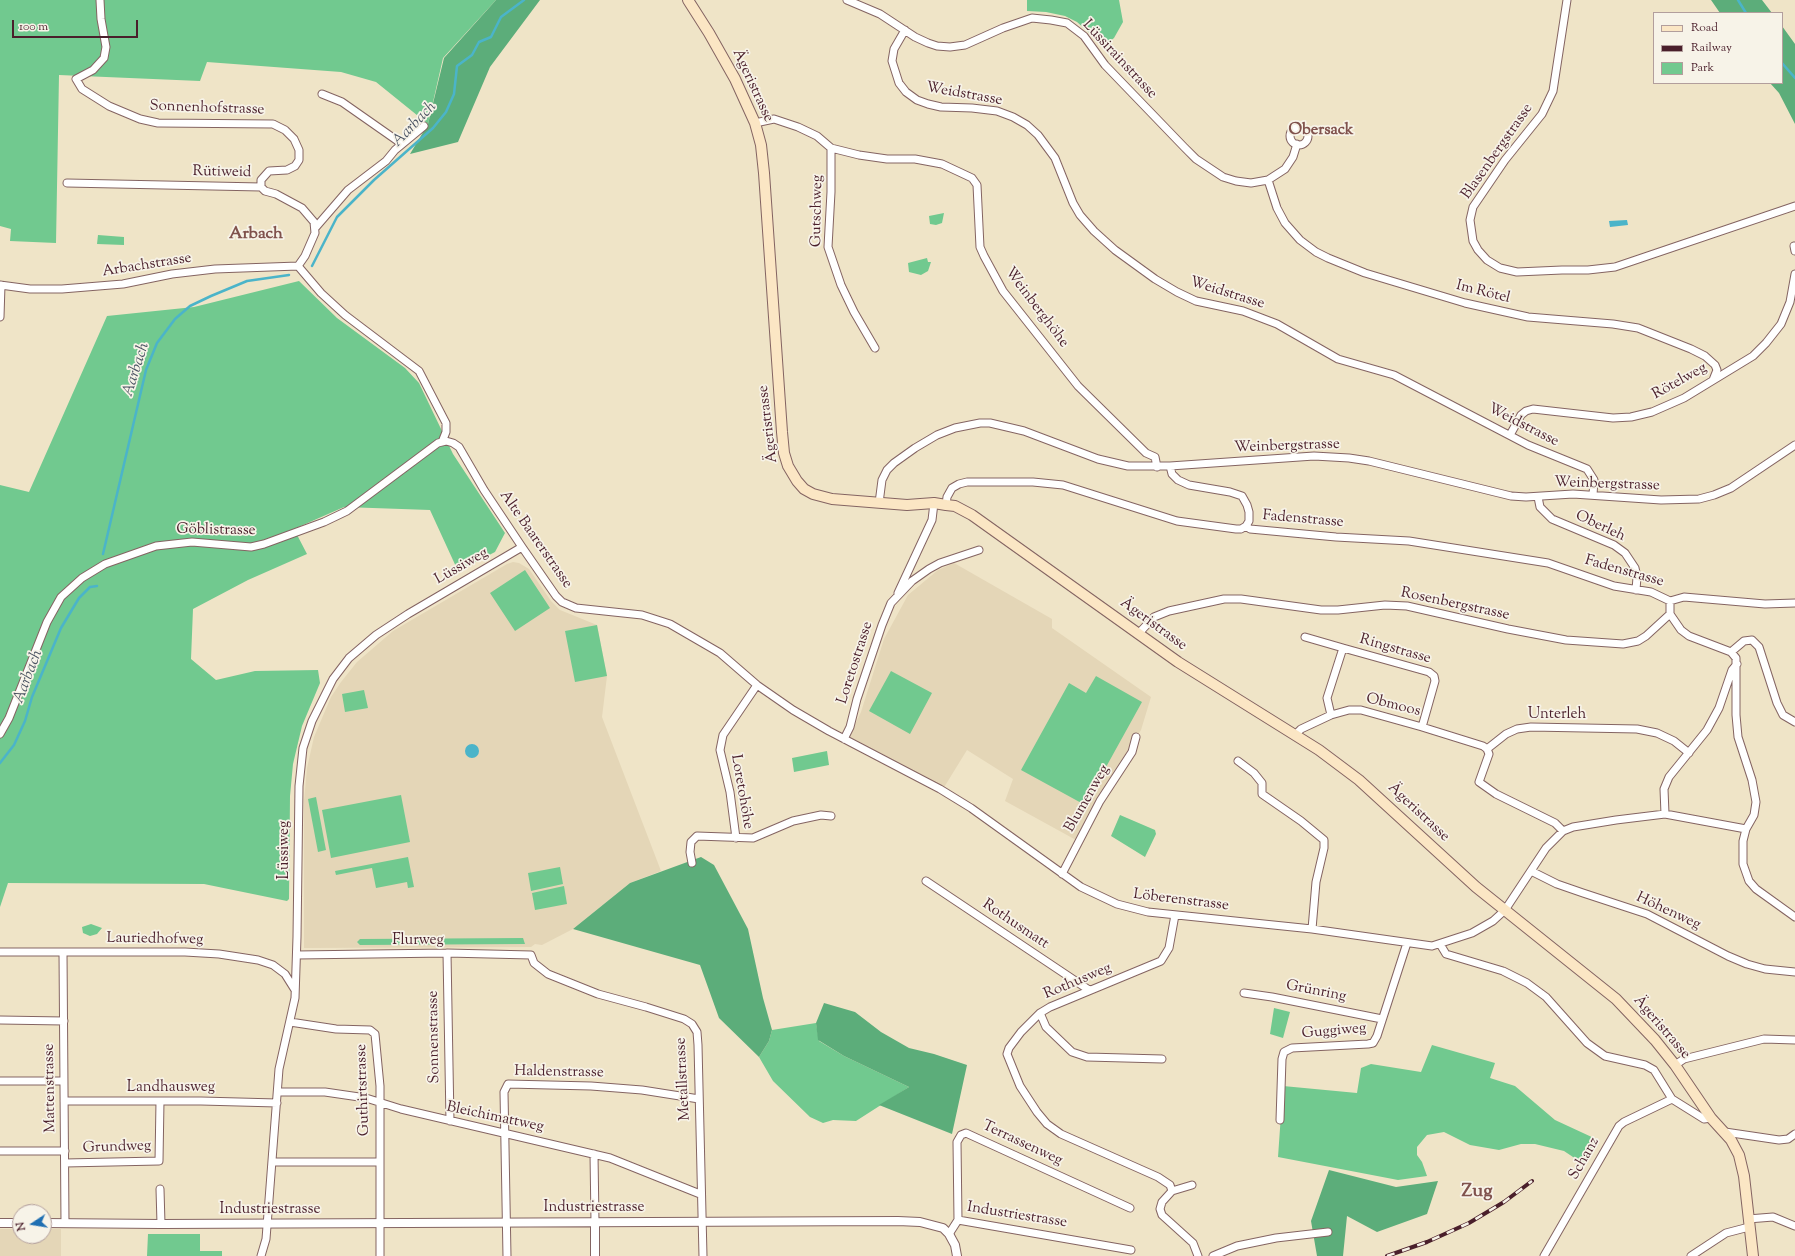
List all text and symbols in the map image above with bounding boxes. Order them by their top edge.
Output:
scale bar [14,12,140,38]
legend [1653,12,1783,84]
street label: Lüssirainstrasse [1078,17,1160,103]
text: 100 m [19,18,48,36]
text: Road [1691,19,1718,37]
text: Railway [1691,39,1732,57]
street label: Ägeristrasse [727,47,777,125]
text: Park [1691,59,1714,77]
street label: Weidstrasse [924,79,1004,111]
street label: Sonnenhofstrasse [149,98,265,120]
water label: Aarbach [389,98,441,152]
street label: Blasenbergstrasse [1458,101,1538,203]
district label: Obersack [1288,121,1354,141]
street label: Rütiweid [192,163,252,183]
street label: Gutschweg [808,175,828,247]
district label: Arbach [229,225,283,245]
street label: Arbachstrasse [101,250,193,282]
street label: Weinberghöhe [1000,264,1072,352]
street label: Weidstrasse [1187,274,1267,314]
street label: Im Rötel [1454,278,1512,308]
water label: Aarbach [119,341,155,399]
street label: Rötelweg [1650,360,1710,404]
street label: Ägeristrasse [755,384,783,464]
street label: Weidstrasse [1485,400,1561,452]
street label: Weinbergstrasse [1234,436,1340,458]
street label: Weinbergstrasse [1554,474,1660,496]
street label: Alte Baarerstrasse [495,488,575,592]
street label: Fadenstrasse [1262,507,1344,533]
street label: Oberleh [1572,508,1628,546]
street label: Göblistrasse [176,521,256,541]
street label: Lüssiweg [432,545,492,589]
street label: Fadenstrasse [1582,552,1666,592]
street label: Rosenbergstrasse [1399,585,1511,625]
street label: Ägeristrasse [1116,595,1190,655]
street label: Loretostrasse [834,620,878,706]
street label: Ringstrasse [1357,631,1433,669]
water label: Aarbach [10,648,48,706]
street label: Obmoos [1364,691,1422,721]
street label: Unterleh [1528,706,1586,724]
street label: Loretohöhe [726,753,756,831]
street label: Blumenweg [1062,762,1114,836]
street label: Ägeristrasse [1383,780,1453,846]
street label: Lüssiweg [276,821,294,879]
street label: Löberenstrasse [1132,886,1230,916]
street label: Höhenweg [1633,889,1703,935]
street label: Rothusmatt [978,896,1052,954]
street label: Lauriedhofweg [106,930,204,950]
street label: Flurweg [392,932,444,950]
street label: Rothusweg [1041,960,1115,1004]
street label: Grünring [1284,977,1348,1007]
street label: Sonnenstrasse [425,990,445,1084]
street label: Ägeristrasse [1629,993,1693,1063]
street label: Guggiweg [1301,1020,1367,1044]
street label: Metallstrasse [673,1037,695,1121]
street label: Mattenstrasse [41,1043,61,1133]
street label: Guthirtstrasse [353,1044,375,1136]
street label: Haldenstrasse [514,1063,604,1083]
street label: Landhausweg [127,1079,215,1097]
street label: Bleichimattweg [445,1099,545,1137]
street label: Terrassenweg [979,1118,1065,1170]
street label: Schanz [1566,1135,1604,1183]
street label: Grundweg [82,1138,152,1158]
district label: Zug [1462,1182,1492,1204]
street label: Industriestrasse [544,1199,644,1217]
street label: Industriestrasse [966,1199,1068,1233]
street label: Industriestrasse [220,1201,320,1219]
north arrow [12,1204,52,1244]
text: N [13,1220,30,1232]

